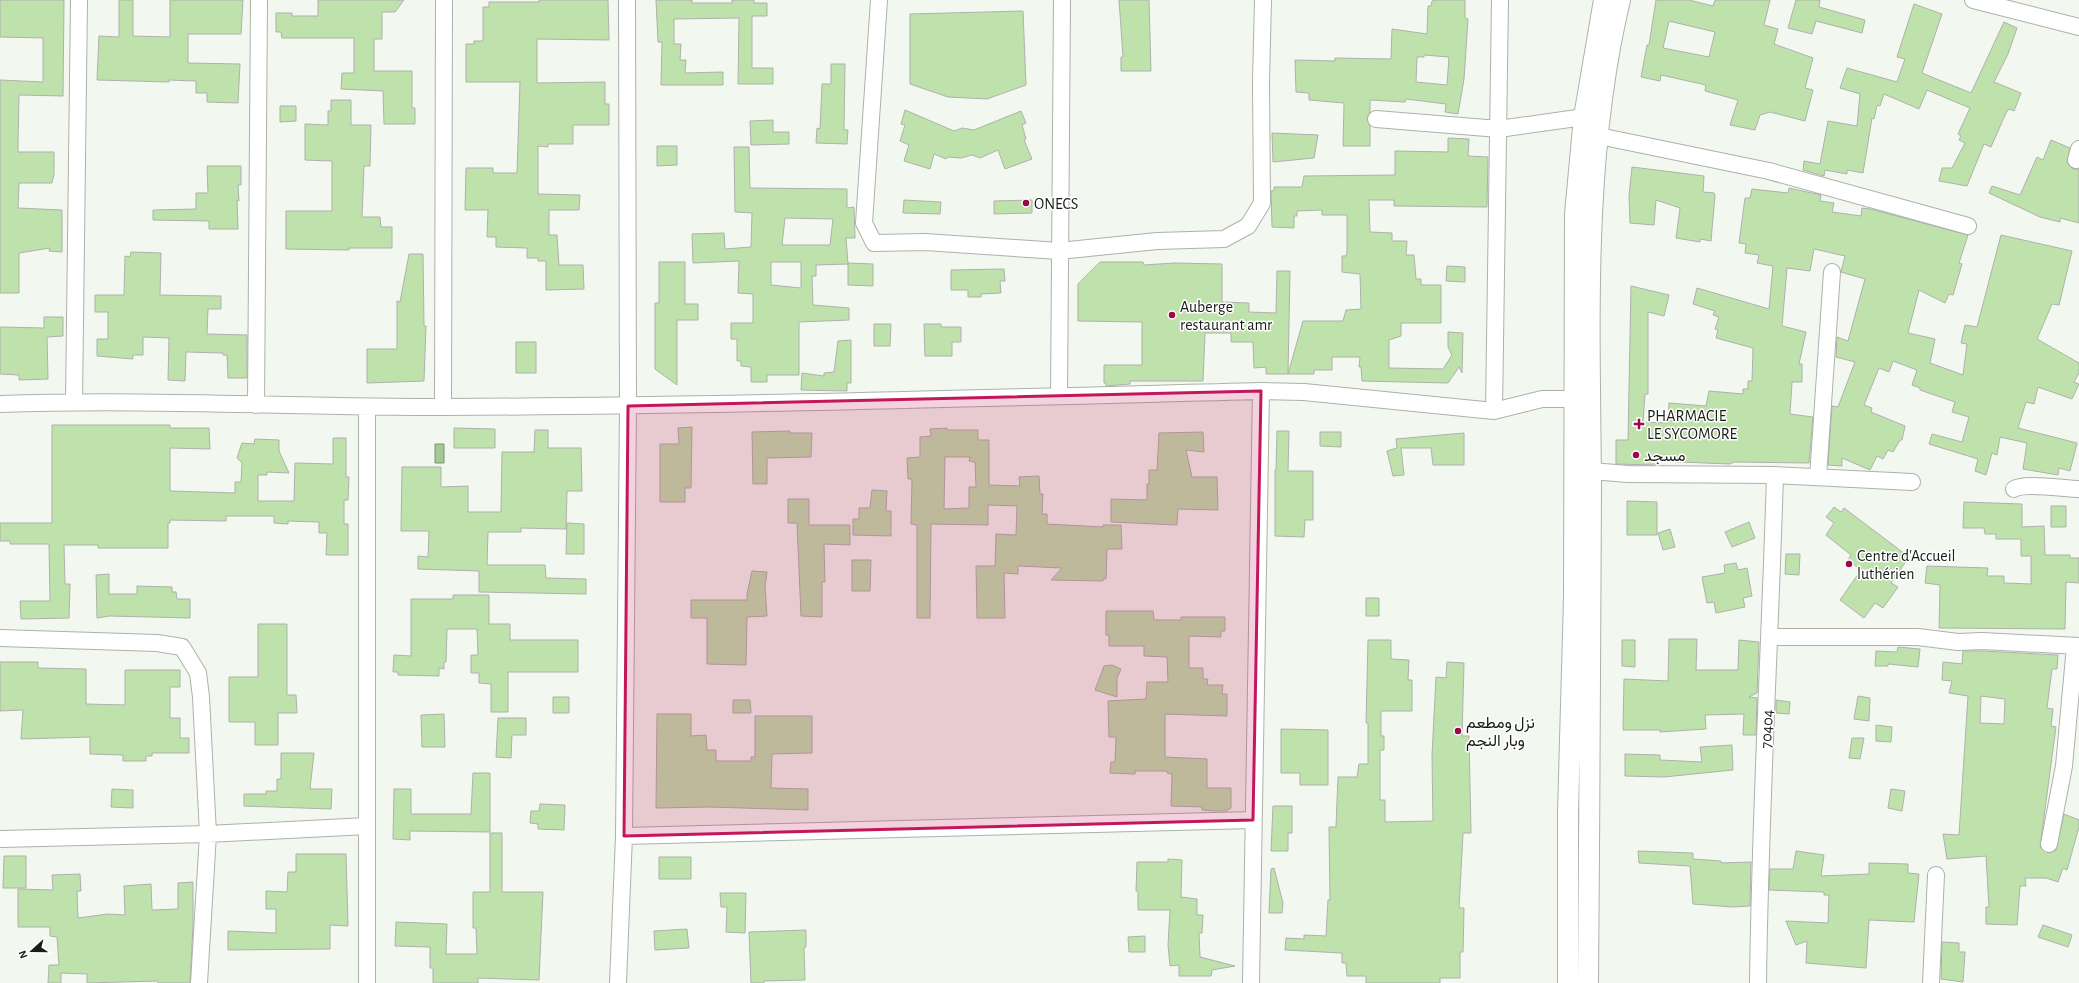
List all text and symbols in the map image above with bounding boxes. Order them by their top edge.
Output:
place label: ONECS [1034,196,1078,212]
marker: ONECS [1021,198,1031,208]
place label: Auberge restaurant amr [1180,299,1273,333]
marker: Auberge restaurant amr [1167,310,1177,320]
place label: PHARMACIE LE SYCOMORE [1647,408,1738,442]
marker: PHARMACIE LE SYCOMORE [1634,419,1644,429]
place label: مسجد [1644,448,1685,465]
marker: مسجد [1631,450,1641,460]
place label: Centre d'Accueil luthérien [1857,548,1956,582]
marker: Centre d'Accueil luthérien [1844,559,1854,569]
street label: 70404 [1758,709,1776,749]
place label: نزل ومطعم وبار النجم [1466,715,1535,751]
marker: نزل ومطعم وبار النجم [1453,726,1463,736]
north arrow [12,931,52,971]
text: N [17,949,30,960]

